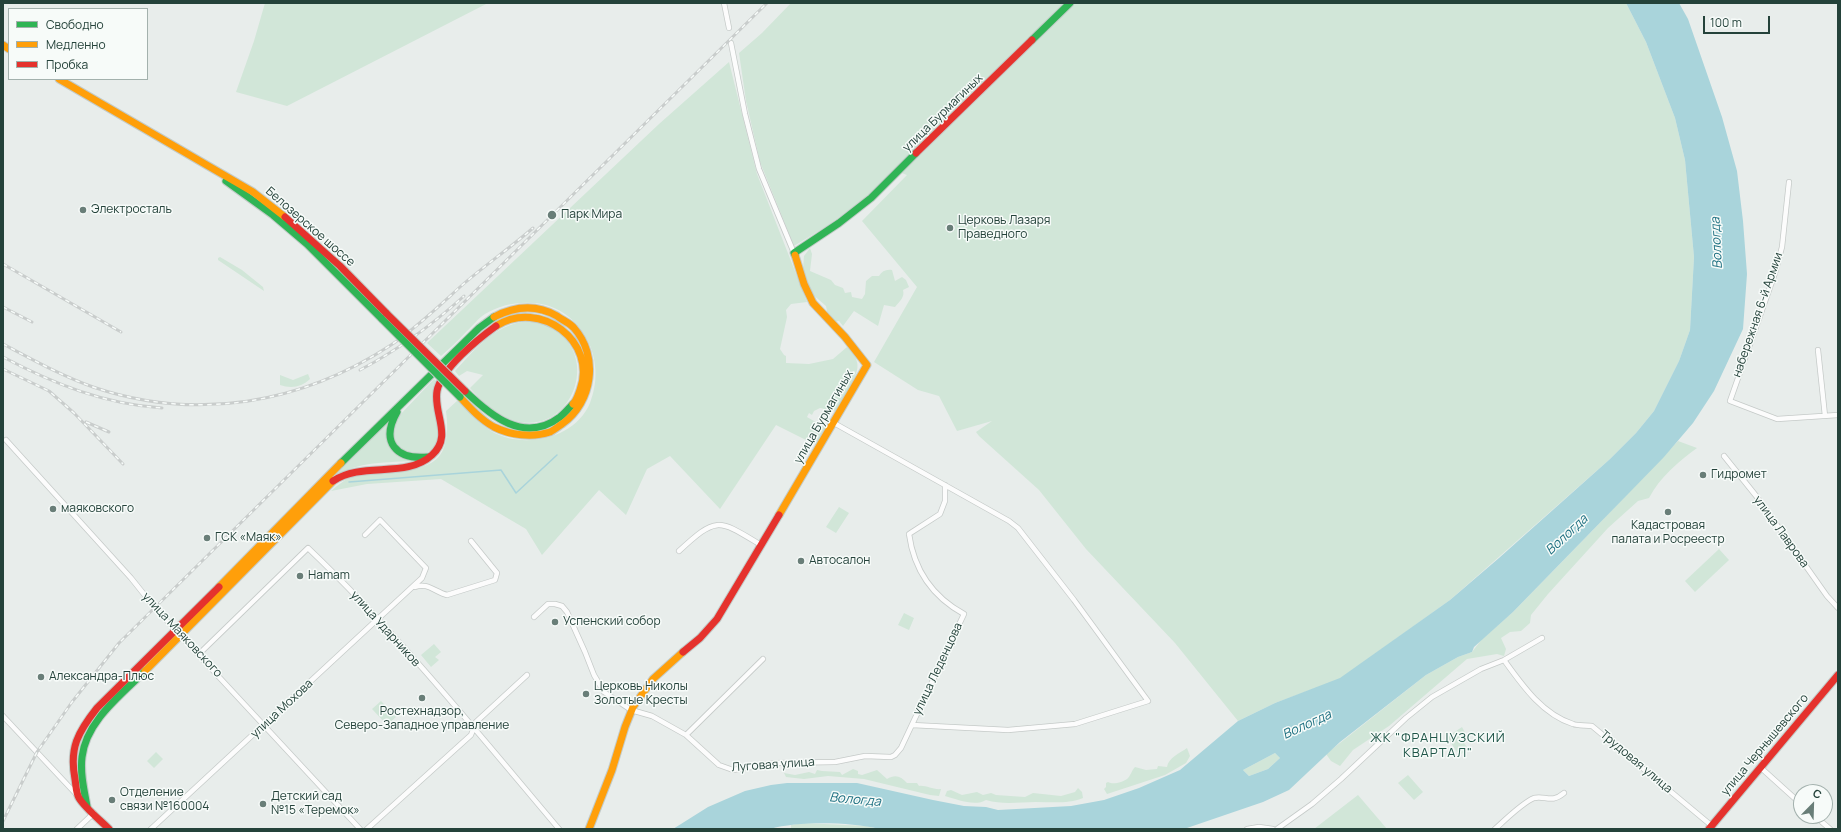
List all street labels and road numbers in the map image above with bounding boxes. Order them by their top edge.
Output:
street label: улица Бурмагиных [900,71,986,155]
street label: Белозерское шоссе [262,184,358,270]
street label: набережная 6-й Армии [1730,251,1786,379]
street label: улица Бурмагиных [791,368,857,466]
street label: улица Лаврова [1750,493,1812,571]
street label: улица Ударников [347,588,423,670]
street label: улица Маяковского [139,589,225,681]
street label: улица Леденцова [910,620,966,718]
street label: улица Мохова [248,677,316,741]
street label: улица Чернышевского [1718,691,1812,799]
street label: Трудовая улица [1597,728,1675,796]
street label: Луговая улица [731,755,815,775]

